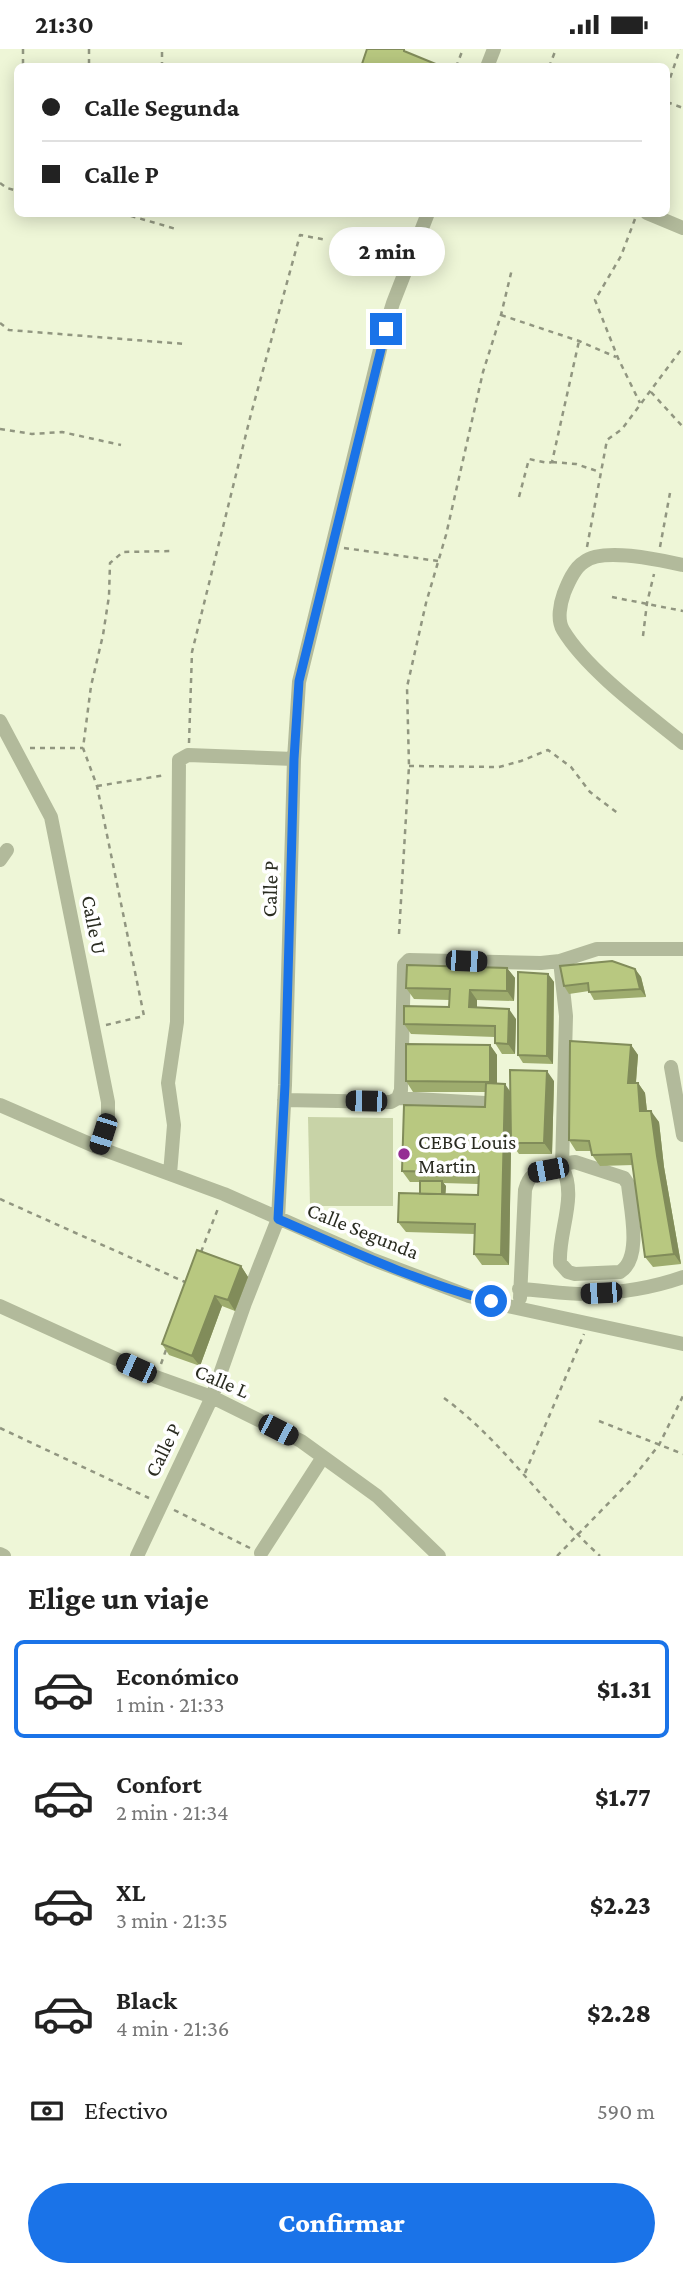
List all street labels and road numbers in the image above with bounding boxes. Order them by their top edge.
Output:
street label: Calle P [257,860,283,918]
street label: Calle U [77,893,111,957]
street label: Calle Segunda [304,1198,423,1264]
street label: Calle L [191,1359,253,1403]
street label: Calle P [140,1419,186,1481]

